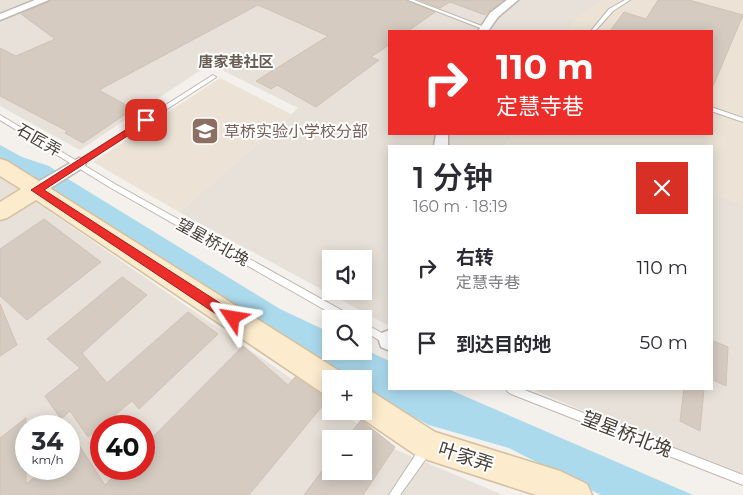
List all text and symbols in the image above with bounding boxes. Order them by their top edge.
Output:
text: 110 m [496,45,594,88]
icon: right [413,50,478,115]
district label: 唐家巷社区 [198,52,274,71]
text: 定慧寺巷 [496,93,584,120]
pin [125,99,167,141]
icon: arrive [132,106,160,134]
school or university icon: 草桥实验小学校分部 [190,116,220,146]
street label: 石匠弄 [13,120,65,160]
place label: 草桥实验小学校分部 [224,122,368,141]
text: 1 分钟 [413,159,493,196]
button: close [636,162,688,214]
text: 160 m · 18:19 [413,197,508,216]
street label: 望星桥北堍 [173,214,253,270]
text: 右转 [456,246,494,269]
map controls [322,250,372,480]
button: sound [322,250,372,300]
icon: right [413,254,441,282]
text: 110 m [637,256,688,279]
text: 定慧寺巷 [456,273,520,292]
position arrow [206,291,258,343]
button: search [322,310,372,360]
icon: arrive [413,329,441,357]
text: 50 m [640,331,688,354]
text: 到达目的地 [456,333,551,356]
button: + [322,370,372,420]
street label: 望星桥北堍 [579,406,675,462]
speed limit sign: 40 [90,415,155,480]
text: 34 [31,426,64,456]
button: − [322,430,372,480]
street label: 叶家弄 [435,437,497,477]
text: km/h [31,452,64,467]

